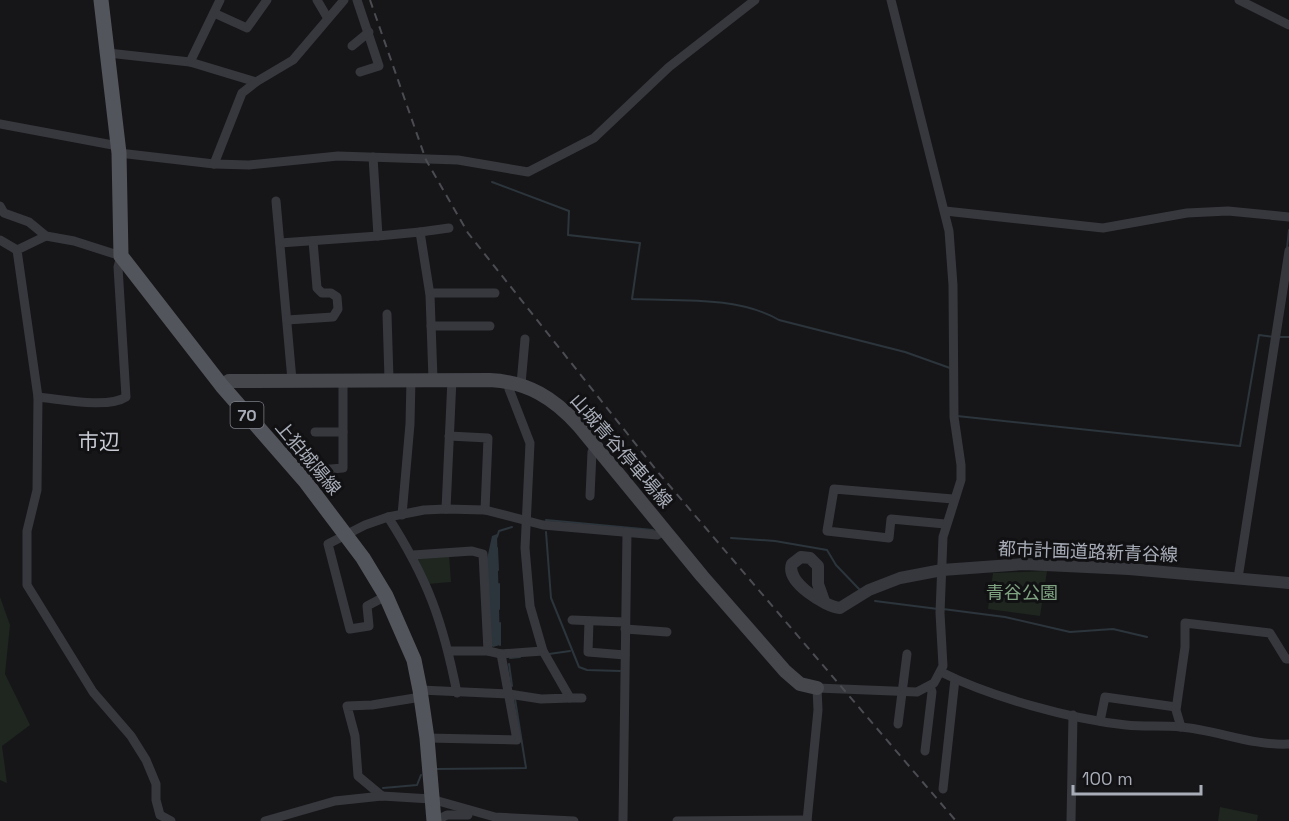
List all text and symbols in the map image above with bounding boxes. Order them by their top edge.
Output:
street label: 山城青谷停車場線 [565,389,677,513]
road number: 70 [230,402,264,428]
street label: 上狛城陽線 [271,416,346,500]
district label: 市辺 [78,428,120,455]
street label: 都市計画道路新青谷線 [998,537,1178,566]
park label: 青谷公園 [986,581,1058,604]
scale bar [1073,758,1200,796]
text: 100 m [1082,767,1133,790]

